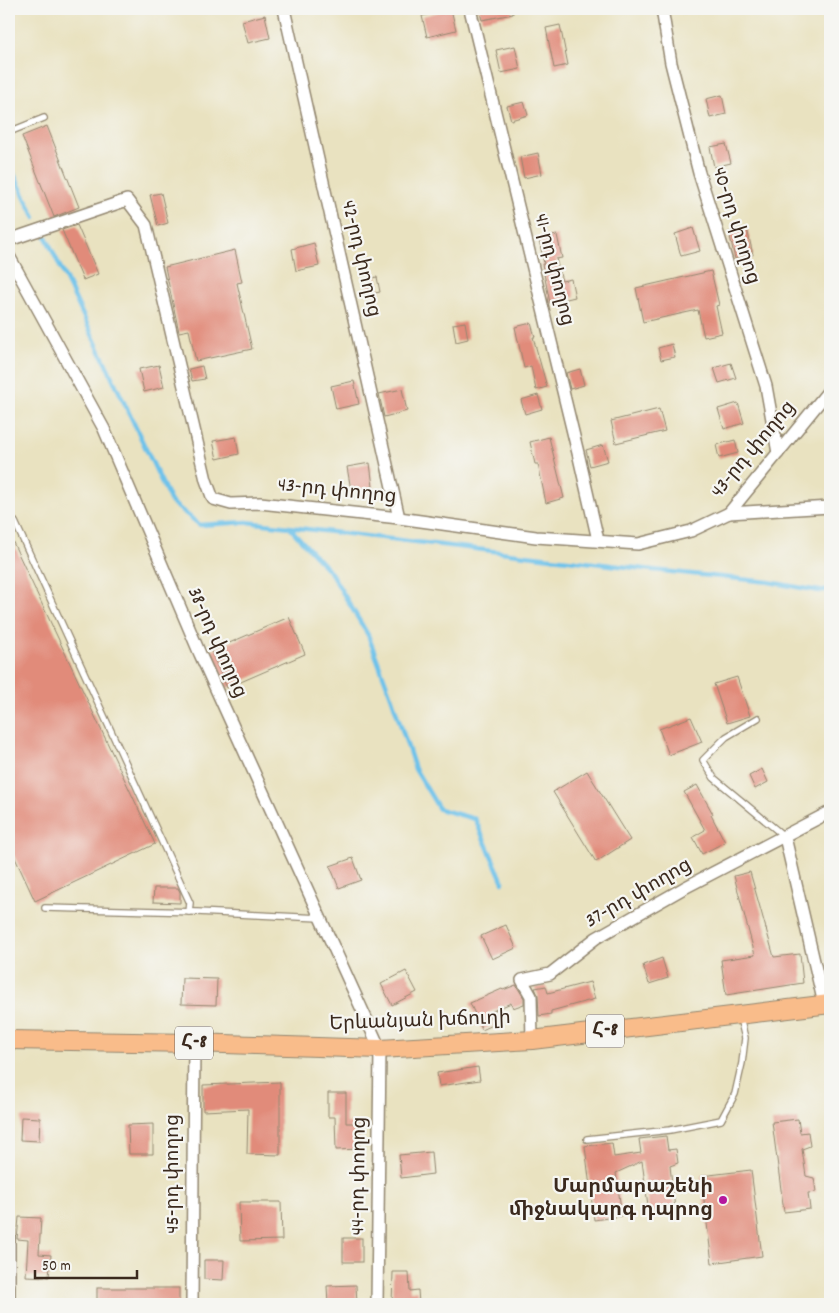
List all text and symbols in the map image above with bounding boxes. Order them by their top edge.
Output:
street label: 40-րդ փողոց [704,164,766,288]
street label: 42-րդ փողոց [333,198,387,320]
street label: 41-րդ փողոց [526,211,580,329]
street label: 43-րդ փողոց [705,395,803,505]
street label: 43-րդ փողոց [276,472,398,512]
street label: 38-րդ փողոց [179,583,253,703]
street label: 37-րդ փողոց [581,852,697,936]
street label: Երևանյան խճուղի [329,1005,511,1039]
road number: Հ-8 [586,1014,624,1048]
road number: Հ-8 [175,1026,213,1060]
street label: 45-րդ փողոց [160,1114,188,1234]
street label: 44-րդ փողոց [345,1116,375,1236]
place label: Մարմարաշենի միջնակարգ դպրոց [509,1174,713,1225]
marker: Մարմարաշենի միջնակարգ դպրոց [717,1194,729,1206]
scale bar [35,1248,138,1280]
text: 50 m [42,1256,71,1278]

